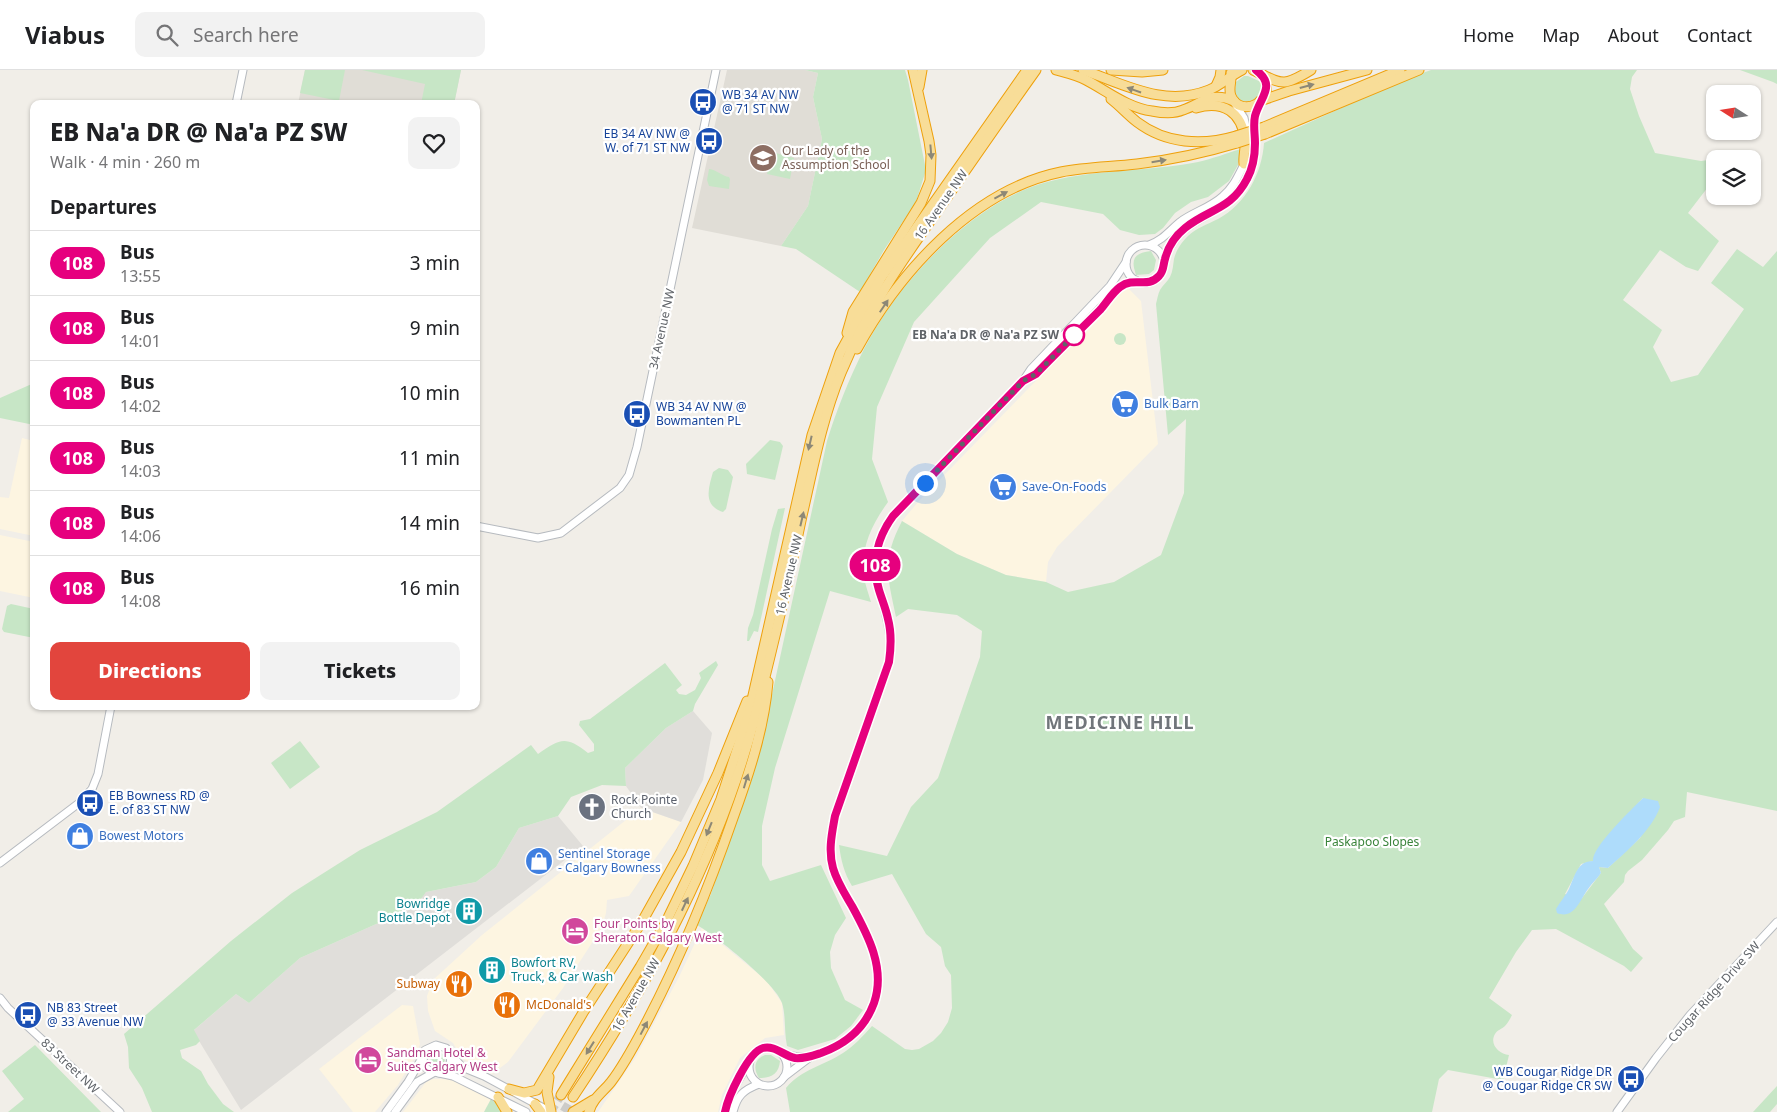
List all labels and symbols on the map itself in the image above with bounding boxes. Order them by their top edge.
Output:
one-way arrow [1299,82,1314,90]
north arrow [1706,85,1761,140]
place label: WB 34 AV NW @ 71 ST NW [722,86,799,117]
one-way arrow [1126,86,1141,94]
bus stop icon: WB 34 AV NW @ 71 ST NW [688,87,718,117]
place label: EB 34 AV NW @ W. of 71 ST NW [604,125,690,156]
bus stop icon: EB 34 AV NW @ W. of 71 ST NW [694,126,724,156]
place label: Our Lady of the Assumption School [782,142,890,173]
school or university icon: Our Lady of the Assumption School [748,143,778,173]
one-way arrow [927,144,935,160]
one-way arrow [1151,157,1167,165]
street label: 16 Avenue NW [910,166,971,243]
one-way arrow [994,191,1008,199]
street label: 34 Avenue NW [645,287,678,371]
one-way arrow [879,299,889,313]
marker: EB Na'a DR @ Na'a PZ SW [1063,324,1085,346]
place label: EB Na'a DR @ Na'a PZ SW [912,326,1059,343]
supermarket icon: Bulk Barn [1110,389,1140,419]
place label: Bulk Barn [1144,395,1199,412]
place label: WB 34 AV NW @ Bowmanten PL [656,398,747,429]
bus stop icon: WB 34 AV NW @ Bowmanten PL [622,399,652,429]
one-way arrow [806,436,814,451]
your location [913,471,938,496]
supermarket icon: Save-On-Foods [988,472,1018,502]
place label: Save-On-Foods [1022,478,1107,495]
one-way arrow [798,511,806,526]
street label: 16 Avenue NW [771,533,806,617]
line badge: 108 [846,549,904,581]
district label: MEDICINE HILL [1045,710,1195,734]
one-way arrow [742,773,750,788]
place label: EB Bowness RD @ E. of 83 ST NW [109,787,210,818]
bus stop icon: EB Bowness RD @ E. of 83 ST NW [75,788,105,818]
place label: Rock Pointe Church [611,791,677,822]
church icon: Rock Pointe Church [577,792,607,822]
shop icon: Bowest Motors [65,821,95,851]
one-way arrow [705,821,712,836]
place label: Bowest Motors [99,827,184,844]
park label: Paskapoo Slopes [1325,833,1420,850]
place label: Sentinel Storage - Calgary Bowness [558,845,661,876]
shop icon: Sentinel Storage - Calgary Bowness [524,846,554,876]
place label: Bowridge Bottle Depot [379,895,451,926]
building icon: Bowridge Bottle Depot [454,896,484,926]
one-way arrow [682,897,690,911]
place label: Four Points by Sheraton Calgary West [594,915,723,946]
hotel icon: Four Points by Sheraton Calgary West [560,916,590,946]
street label: Cougar Ridge Drive SW [1664,938,1764,1046]
place label: Bowfort RV, Truck, & Car Wash [511,954,613,985]
building icon: Bowfort RV, Truck, & Car Wash [477,955,507,985]
street label: 16 Avenue NW [608,955,664,1035]
restaurant icon: Subway [444,969,474,999]
place label: Subway [397,975,441,992]
restaurant icon: McDonald's [492,990,522,1020]
place label: McDonald's [526,996,592,1013]
place label: NB 83 Street @ 33 Avenue NW [47,999,143,1030]
bus stop icon: NB 83 Street @ 33 Avenue NW [13,1000,43,1030]
one-way arrow [639,1021,648,1035]
street label: 83 Street NW [38,1034,103,1097]
one-way arrow [585,1041,595,1055]
place label: Sandman Hotel & Suites Calgary West [387,1044,498,1075]
hotel icon: Sandman Hotel & Suites Calgary West [353,1045,383,1075]
place label: WB Cougar Ridge DR @ Cougar Ridge CR SW [1483,1063,1613,1094]
bus stop icon: WB Cougar Ridge DR @ Cougar Ridge CR SW [1616,1064,1646,1094]

